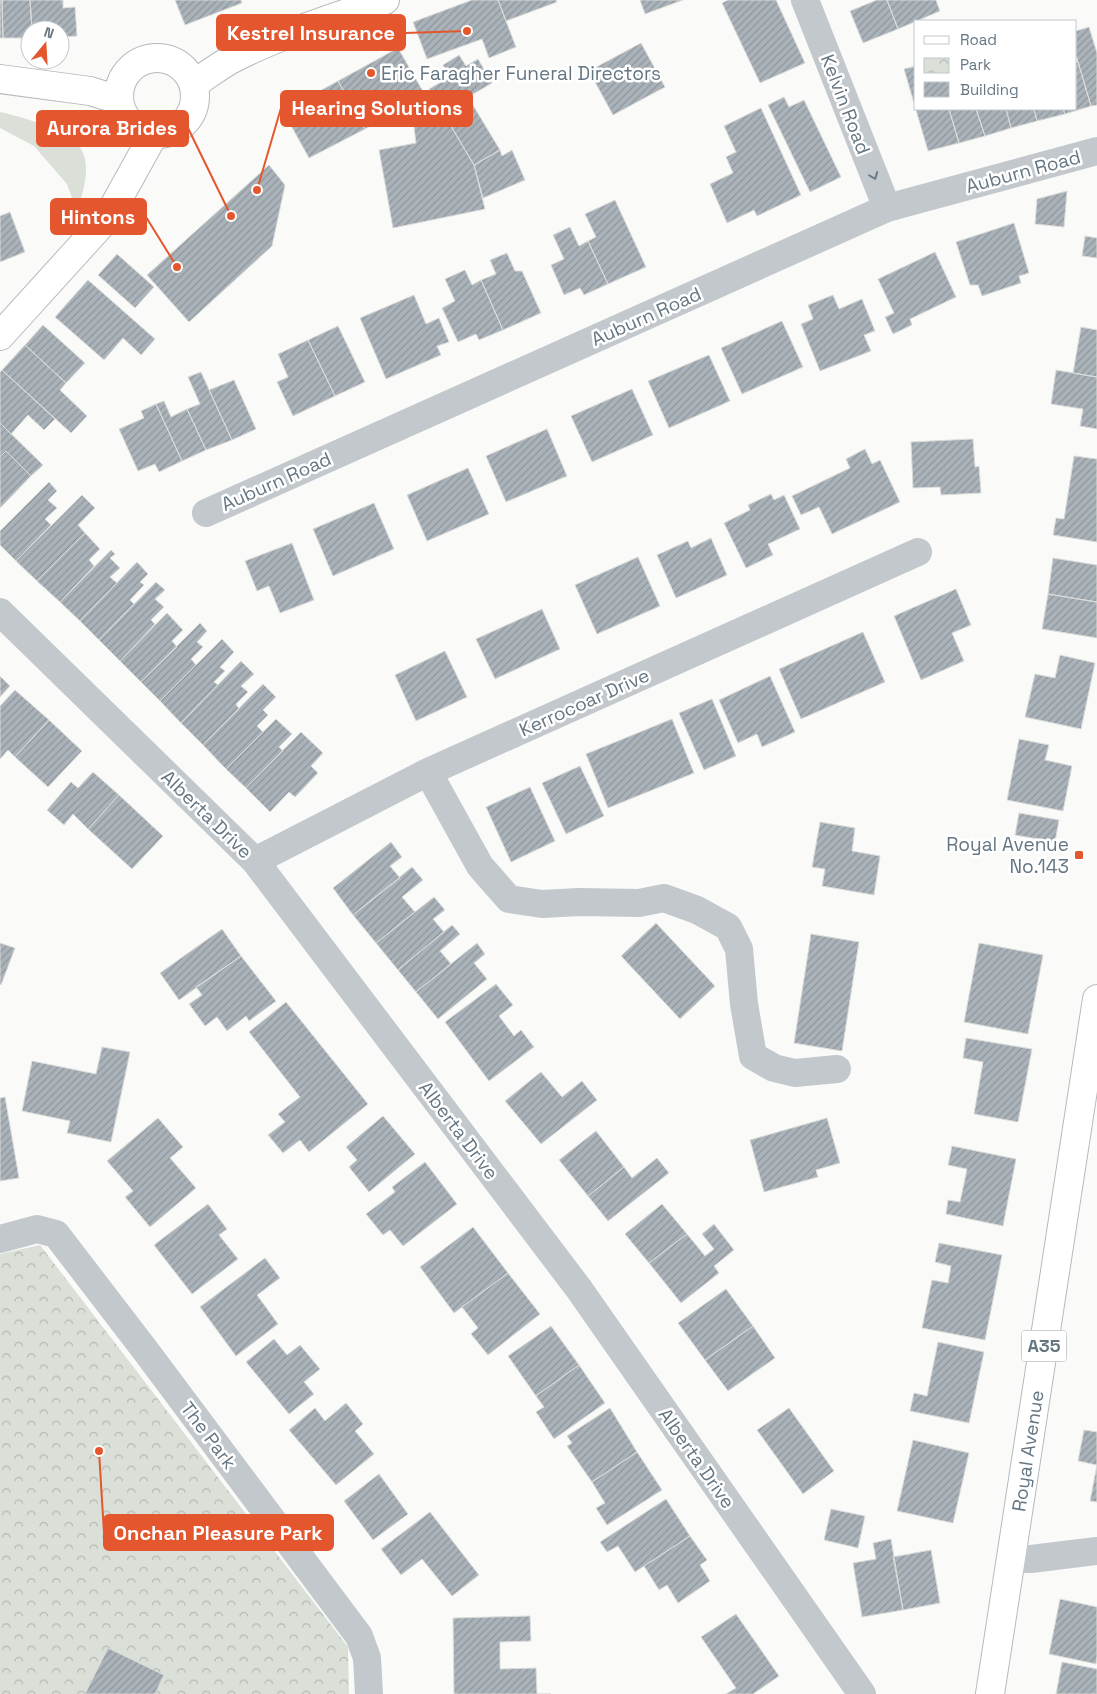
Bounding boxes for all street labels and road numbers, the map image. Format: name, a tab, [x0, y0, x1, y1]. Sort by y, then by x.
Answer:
street label: Kelvin Road	[815, 51, 876, 158]
street label: Auburn Road	[963, 144, 1083, 199]
street label: Auburn Road	[587, 281, 705, 352]
street label: Auburn Road	[217, 446, 335, 517]
street label: Kerrocoar Drive	[515, 663, 653, 742]
street label: Alberta Drive	[156, 765, 258, 864]
street label: Alberta Drive	[413, 1076, 504, 1185]
road number: A35	[1022, 1330, 1066, 1362]
street label: Royal Avenue	[1006, 1388, 1050, 1514]
street label: The Park	[175, 1396, 242, 1474]
street label: Alberta Drive	[653, 1403, 740, 1513]

